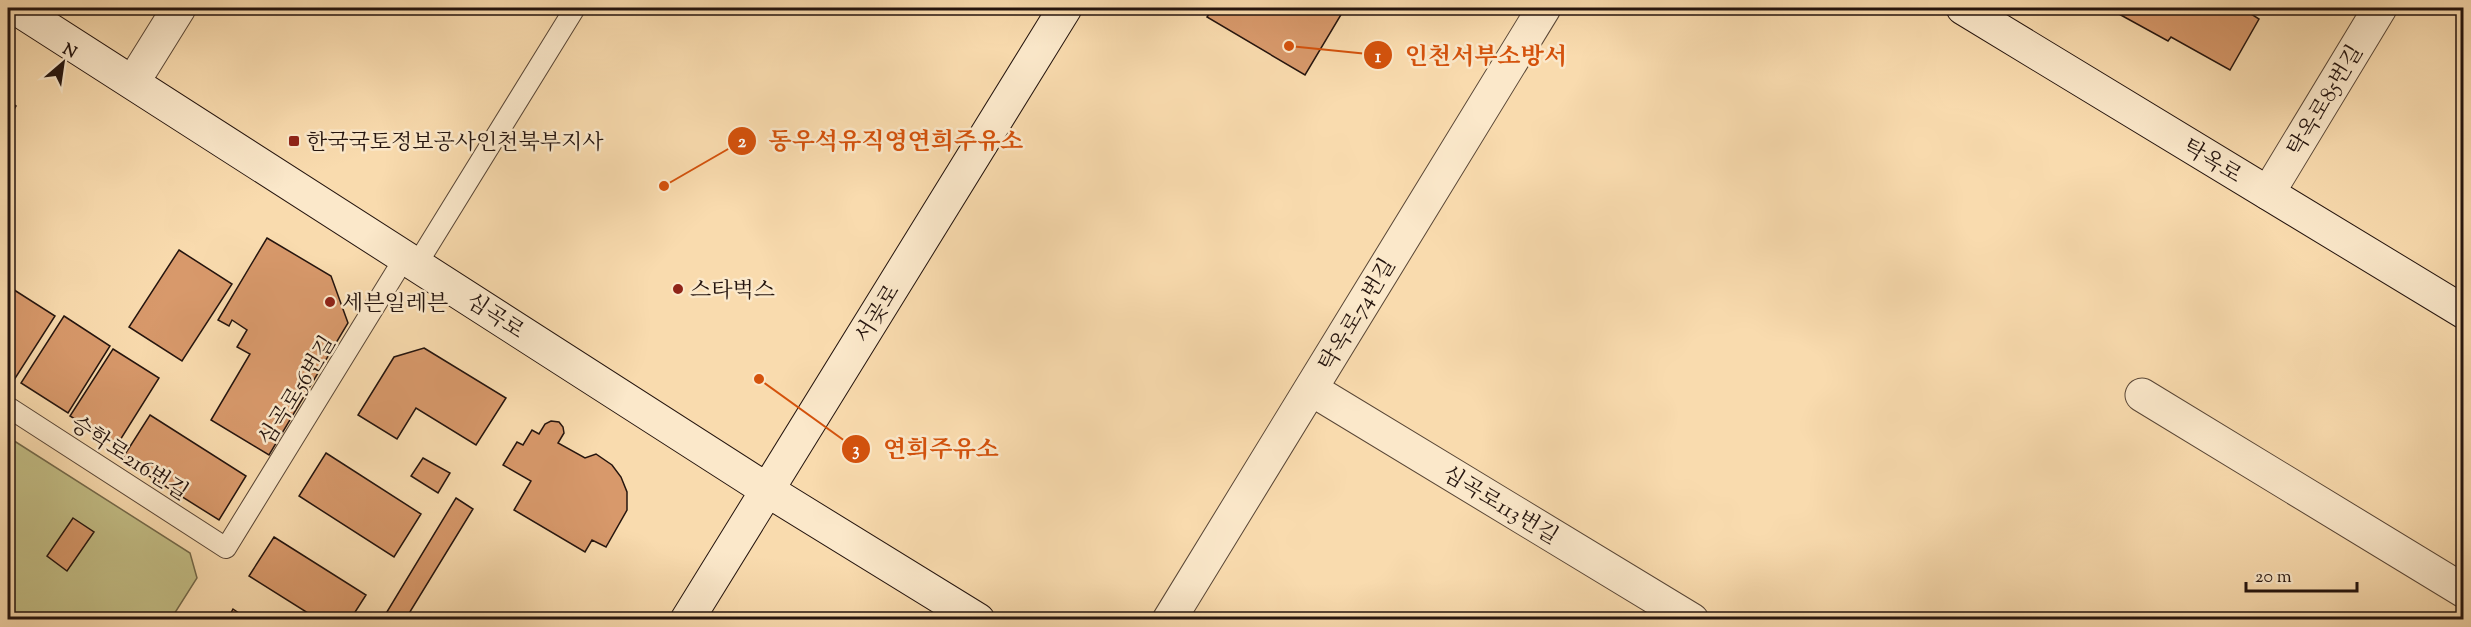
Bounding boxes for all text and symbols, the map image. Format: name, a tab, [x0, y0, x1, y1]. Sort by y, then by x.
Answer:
north arrow	[33, 33, 93, 93]
callout: 인천서부소방서	[1363, 34, 1579, 76]
text: N	[58, 39, 80, 65]
street label: 탁옥로85번길	[2281, 40, 2372, 163]
text: 인천서부소방서	[1405, 41, 1567, 75]
text: 1	[1375, 45, 1382, 71]
callout: 동우석유직영연희주유소	[727, 120, 1036, 162]
text: 동우석유직영연희주유소	[768, 126, 1024, 160]
place label: 한국국토정보공사인천북부지사	[306, 128, 604, 160]
text: 2	[738, 130, 747, 156]
street label: 탁옥로	[2176, 132, 2247, 193]
marker: 한국국토정보공사인천북부지사	[287, 134, 301, 148]
street label: 탁옥로74번길	[1312, 253, 1405, 378]
place label: 스타벅스	[690, 276, 775, 308]
street label: 서곶로	[848, 279, 909, 350]
marker: 스타벅스	[671, 282, 685, 296]
street label: 심곡로	[459, 287, 530, 348]
place label: 세븐일레븐	[342, 289, 448, 321]
marker: 세븐일레븐	[323, 295, 337, 309]
street label: 심곡로56번길	[252, 330, 345, 453]
street label: 승학로216번길	[63, 409, 194, 510]
callout: 연희주유소	[841, 428, 1011, 470]
text: 연희주유소	[883, 434, 999, 468]
text: 3	[852, 438, 860, 464]
street label: 심곡로113번길	[1435, 459, 1563, 554]
scale bar	[2246, 555, 2357, 593]
text: 20 m	[2255, 565, 2292, 591]

